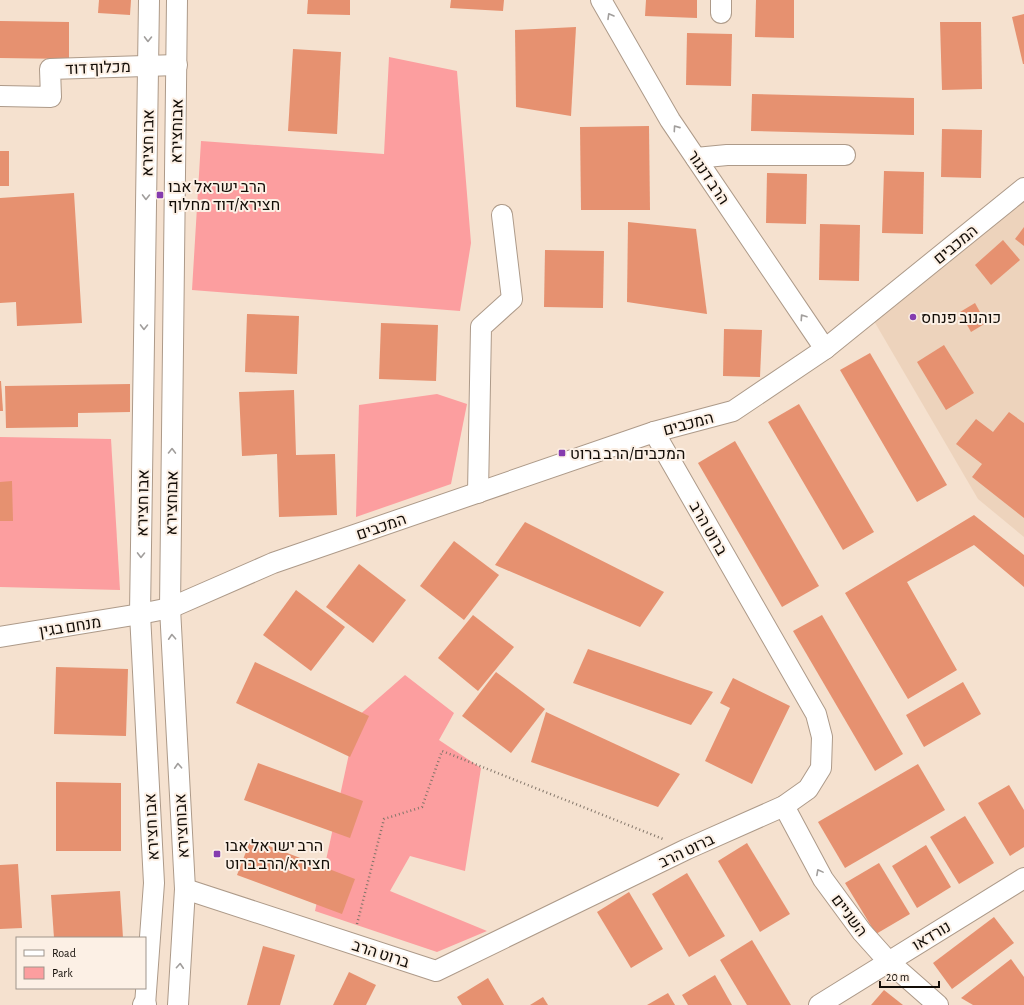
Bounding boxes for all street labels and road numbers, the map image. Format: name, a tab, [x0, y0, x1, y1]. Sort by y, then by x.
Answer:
street label: מכלוף דוד	[65, 59, 131, 77]
street label: אבוחצירא	[168, 98, 186, 164]
street label: אבו חצירא	[139, 109, 157, 177]
street label: הרב דנגור	[684, 148, 732, 207]
street label: המכבים	[931, 222, 981, 267]
street label: המכבים	[661, 410, 715, 438]
street label: אבו חצירא	[134, 469, 152, 537]
street label: אבוחצירא	[163, 470, 181, 536]
street label: ברוט הרב	[686, 499, 730, 559]
street label: המכבים	[354, 511, 408, 543]
street label: מנחם בגין	[38, 614, 102, 640]
street label: אבו חצירא	[142, 793, 162, 861]
street label: אבוחצירא	[172, 793, 192, 859]
street label: ברוט הרב	[656, 831, 717, 871]
street label: השניים	[828, 892, 870, 939]
street label: נורדאו	[910, 918, 954, 953]
street label: ברוט הרב	[350, 937, 412, 971]

